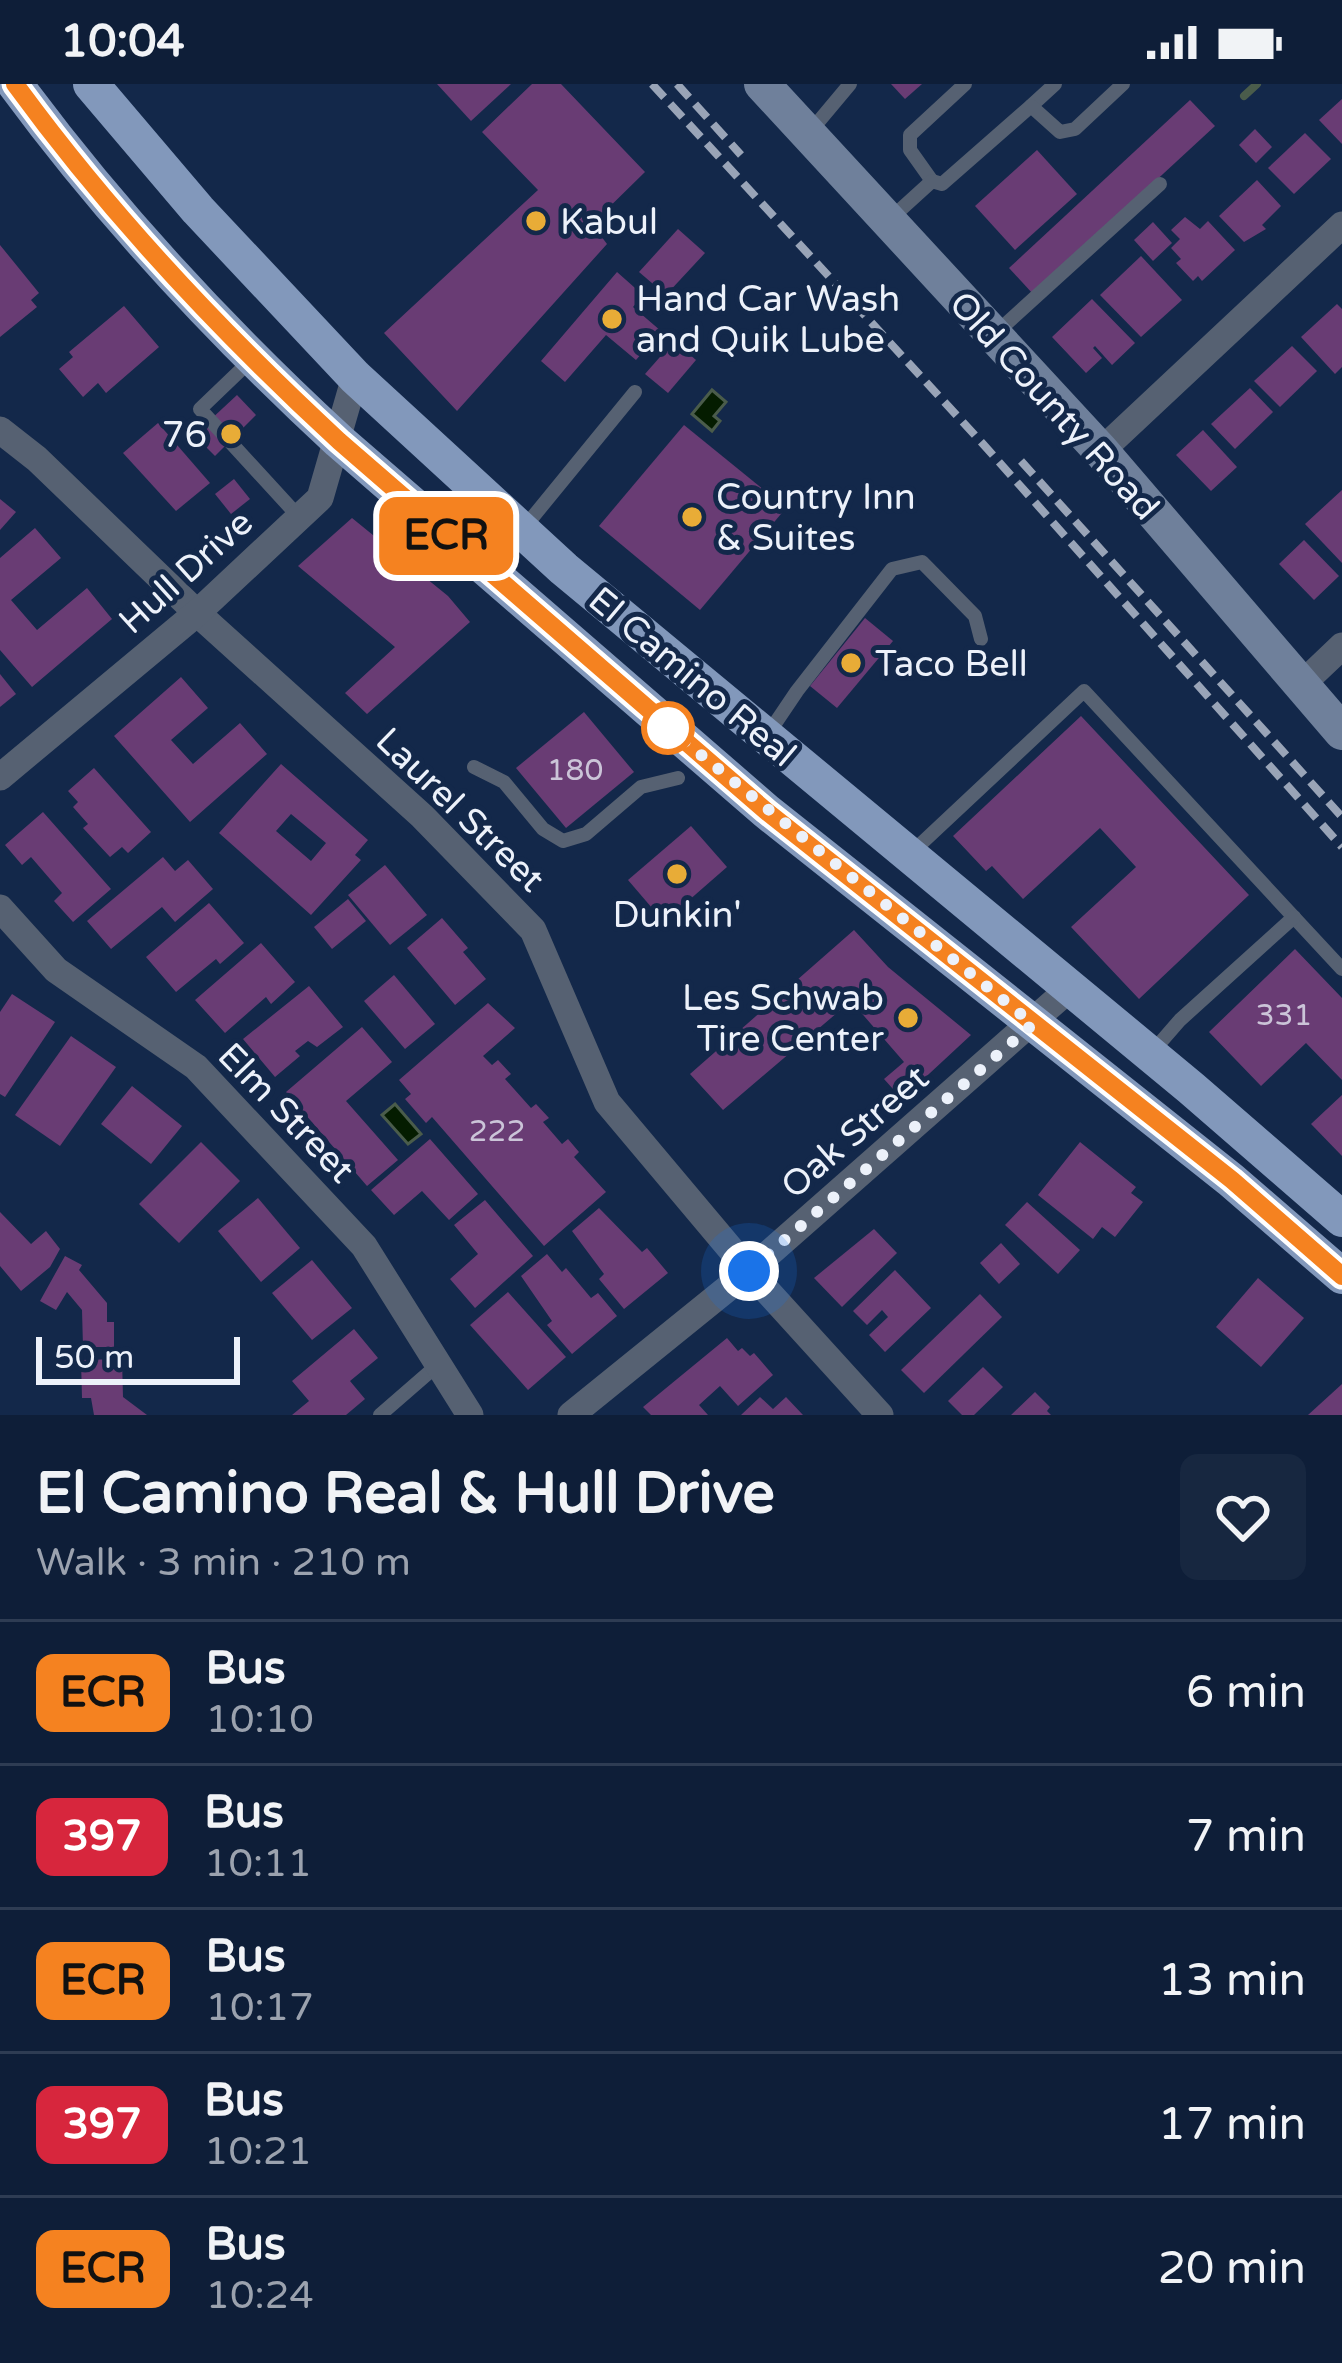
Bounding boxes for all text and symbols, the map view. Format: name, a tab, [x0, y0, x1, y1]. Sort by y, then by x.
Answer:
text: 10:04	[60, 15, 185, 69]
place label: Kabul	[560, 201, 658, 244]
marker: Kabul	[523, 208, 549, 234]
place label: Hand Car Wash and Quik Lube	[636, 278, 900, 362]
street label: Old County Road	[940, 283, 1168, 529]
marker: Hand Car Wash and Quik Lube	[599, 306, 625, 332]
place label: 76	[162, 414, 207, 457]
marker: 76	[218, 421, 244, 447]
place label: Country Inn & Suites	[716, 476, 916, 560]
line badge: ECR	[377, 497, 515, 575]
street label: Hull Drive	[110, 501, 262, 643]
marker: Country Inn & Suites	[679, 504, 705, 530]
text: ECR	[403, 510, 489, 561]
street label: El Camino Real	[580, 578, 804, 776]
place label: Taco Bell	[875, 643, 1028, 686]
marker: Taco Bell	[838, 650, 864, 676]
unlabelled marker	[643, 703, 693, 753]
street label: Laurel Street	[367, 719, 553, 901]
house number: 180	[547, 752, 603, 789]
marker: Dunkin'	[664, 861, 690, 887]
place label: Dunkin'	[612, 894, 742, 937]
place label: Les Schwab Tire Center	[682, 977, 884, 1061]
house number: 331	[1256, 997, 1312, 1034]
marker: Les Schwab Tire Center	[895, 1005, 921, 1031]
street label: Elm Street	[209, 1034, 363, 1192]
street label: Oak Street	[773, 1057, 937, 1208]
house number: 222	[469, 1113, 525, 1150]
your location	[719, 1241, 779, 1301]
scale bar	[36, 1331, 240, 1384]
text: 50 m	[54, 1338, 134, 1377]
button: heart	[1180, 1454, 1306, 1580]
text: El Camino Real & Hull Drive	[36, 1460, 775, 1528]
text: Walk · 3 min · 210 m	[36, 1539, 411, 1586]
text: Bus	[206, 1642, 286, 1696]
text: 6 min	[1186, 1666, 1306, 1720]
text: ECR	[60, 1667, 146, 1718]
text: 10:10	[206, 1696, 314, 1743]
text: Bus	[204, 1786, 284, 1840]
text: 7 min	[1186, 1810, 1306, 1864]
text: 397	[62, 1811, 142, 1862]
text: 10:11	[204, 1840, 312, 1887]
text: Bus	[206, 1930, 286, 1984]
text: 13 min	[1158, 1954, 1306, 2008]
text: ECR	[60, 1955, 146, 2006]
text: 10:17	[206, 1984, 314, 2031]
text: Bus	[204, 2074, 284, 2128]
text: 17 min	[1158, 2098, 1306, 2152]
text: 397	[62, 2099, 142, 2150]
text: 10:21	[204, 2128, 312, 2175]
text: Bus	[206, 2218, 286, 2272]
text: 20 min	[1158, 2242, 1306, 2296]
text: ECR	[60, 2243, 146, 2294]
text: 10:24	[206, 2272, 314, 2319]

